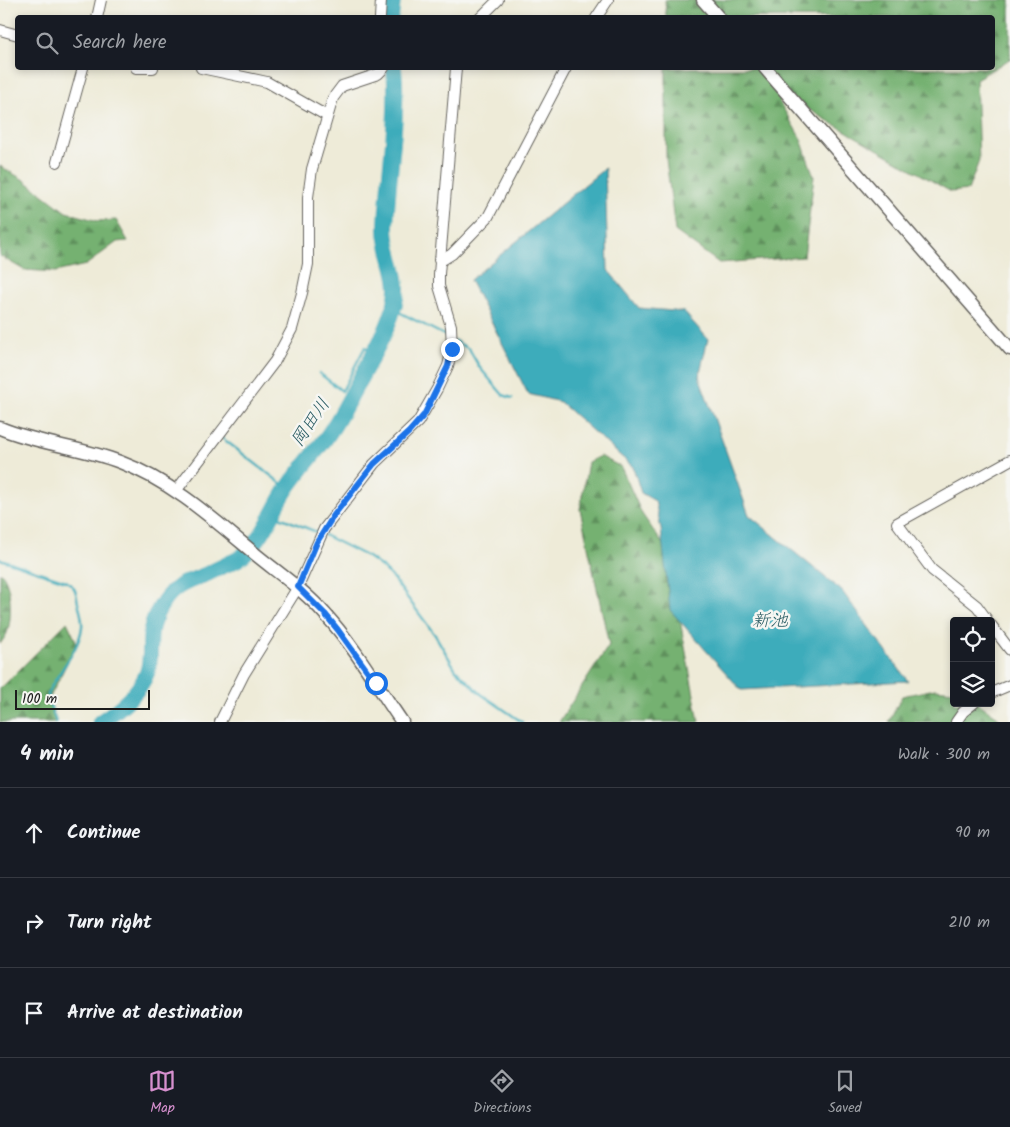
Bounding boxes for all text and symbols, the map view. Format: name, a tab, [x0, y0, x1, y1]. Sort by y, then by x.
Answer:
search box	[15, 15, 995, 70]
text: Search here	[73, 28, 167, 58]
icon: search	[33, 29, 61, 57]
route end	[441, 338, 464, 361]
water label: 岡田川	[284, 392, 338, 453]
water label: 新池	[752, 607, 789, 636]
map controls	[950, 617, 995, 707]
button: locate	[950, 617, 995, 662]
button: layers	[950, 662, 995, 707]
route start	[365, 672, 388, 695]
scale bar	[15, 687, 150, 710]
text: 100 m	[22, 688, 57, 710]
text: 4 min	[20, 738, 74, 771]
text: Walk · 300 m	[898, 742, 990, 767]
text: Continue	[67, 818, 140, 848]
icon: ahead	[20, 819, 48, 847]
text: 90 m	[955, 820, 990, 845]
text: Turn right	[67, 908, 152, 938]
icon: right	[20, 909, 48, 937]
text: 210 m	[949, 910, 990, 935]
text: Arrive at destination	[67, 998, 243, 1028]
icon: arrive	[20, 999, 48, 1027]
tab: Map	[148, 1067, 176, 1119]
tab: Directions	[473, 1067, 531, 1119]
tab: Saved	[828, 1067, 862, 1119]

